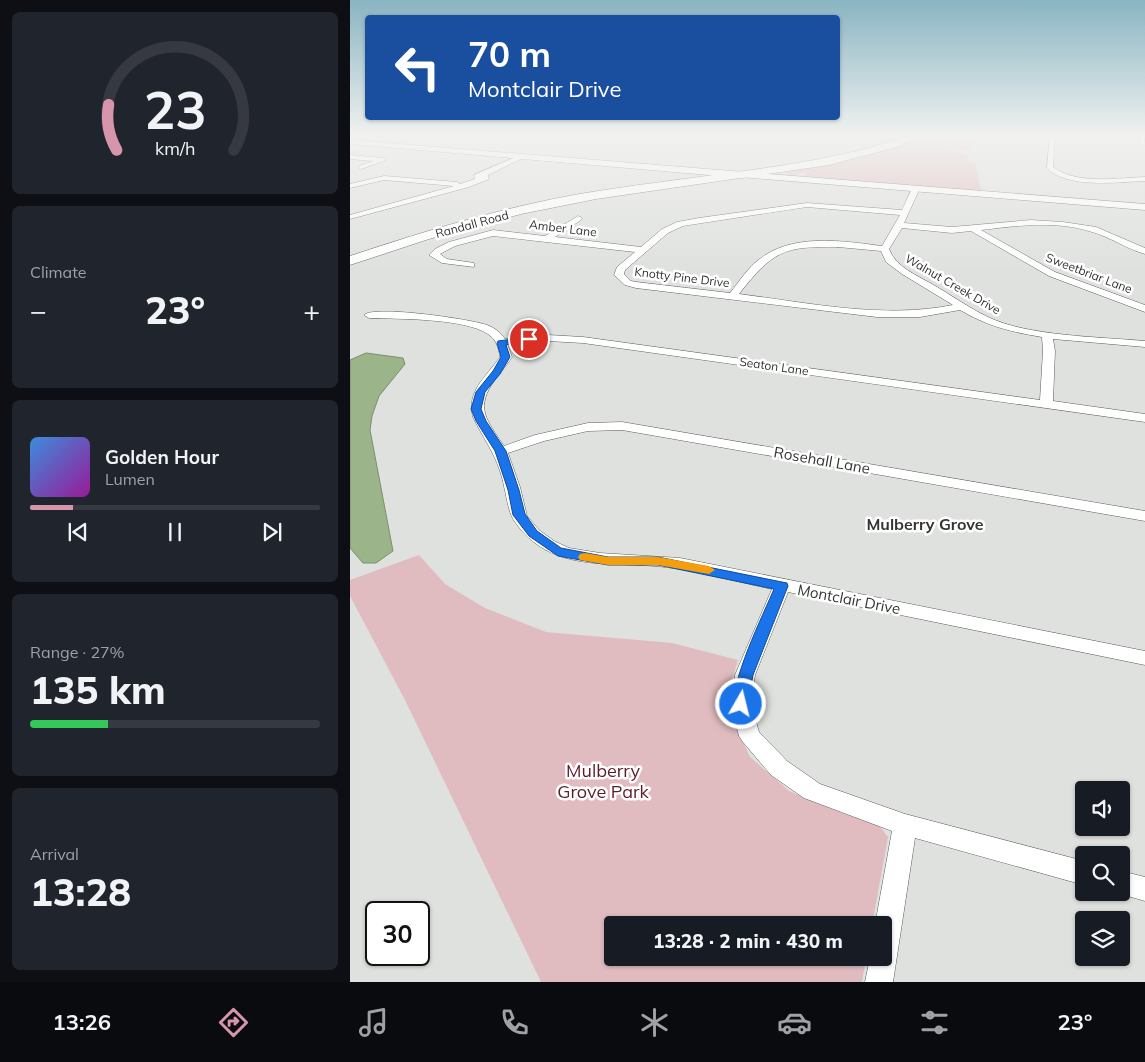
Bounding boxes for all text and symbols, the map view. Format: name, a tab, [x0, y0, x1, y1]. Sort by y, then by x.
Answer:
text: 70 m	[468, 32, 551, 76]
icon: left	[385, 35, 450, 100]
text: Montclair Drive	[468, 75, 621, 103]
text: 23	[144, 77, 206, 142]
text: km/h	[155, 137, 195, 159]
street label: Randall Road	[434, 207, 510, 241]
street label: Amber Lane	[528, 216, 598, 240]
street label: Sweetbriar Lane	[1044, 250, 1134, 296]
street label: Walnut Creek Drive	[903, 251, 1003, 317]
text: Climate	[30, 262, 86, 282]
street label: Knotty Pine Drive	[634, 264, 730, 290]
text: 23°	[145, 286, 205, 334]
text: −	[30, 293, 47, 328]
text: +	[303, 293, 320, 328]
pin	[508, 318, 550, 360]
icon: arrive	[515, 325, 543, 353]
street label: Seaton Lane	[738, 354, 810, 378]
street label: Rosehall Lane	[772, 442, 872, 478]
text: Golden Hour	[105, 445, 219, 469]
text: Lumen	[105, 469, 155, 489]
district label: Mulberry Grove	[866, 514, 984, 534]
icon: previous	[64, 518, 92, 546]
icon: pause	[161, 518, 189, 546]
icon: next	[258, 518, 286, 546]
street label: Montclair Drive	[796, 580, 902, 618]
text: Range · 27%	[30, 642, 125, 662]
text: 135 km	[30, 666, 166, 714]
position arrow	[714, 677, 766, 729]
park label: Mulberry Grove Park	[557, 759, 649, 803]
map controls	[1075, 781, 1130, 966]
button: sound	[1075, 781, 1130, 836]
text: Arrival	[30, 844, 79, 864]
button: search	[1075, 846, 1130, 901]
text: 13:28	[30, 868, 131, 916]
speed limit sign: 30	[365, 901, 430, 966]
button: layers	[1075, 911, 1130, 966]
text: 13:28 · 2 min · 430 m	[653, 929, 843, 953]
icon: directions	[216, 1005, 251, 1040]
icon: music	[356, 1005, 391, 1040]
icon: phone	[497, 1005, 532, 1040]
icon: climate	[637, 1005, 672, 1040]
icon: car	[777, 1005, 812, 1040]
icon: filters	[917, 1005, 952, 1040]
text: 13:26	[53, 1008, 111, 1036]
text: 23°	[1058, 1008, 1092, 1036]

